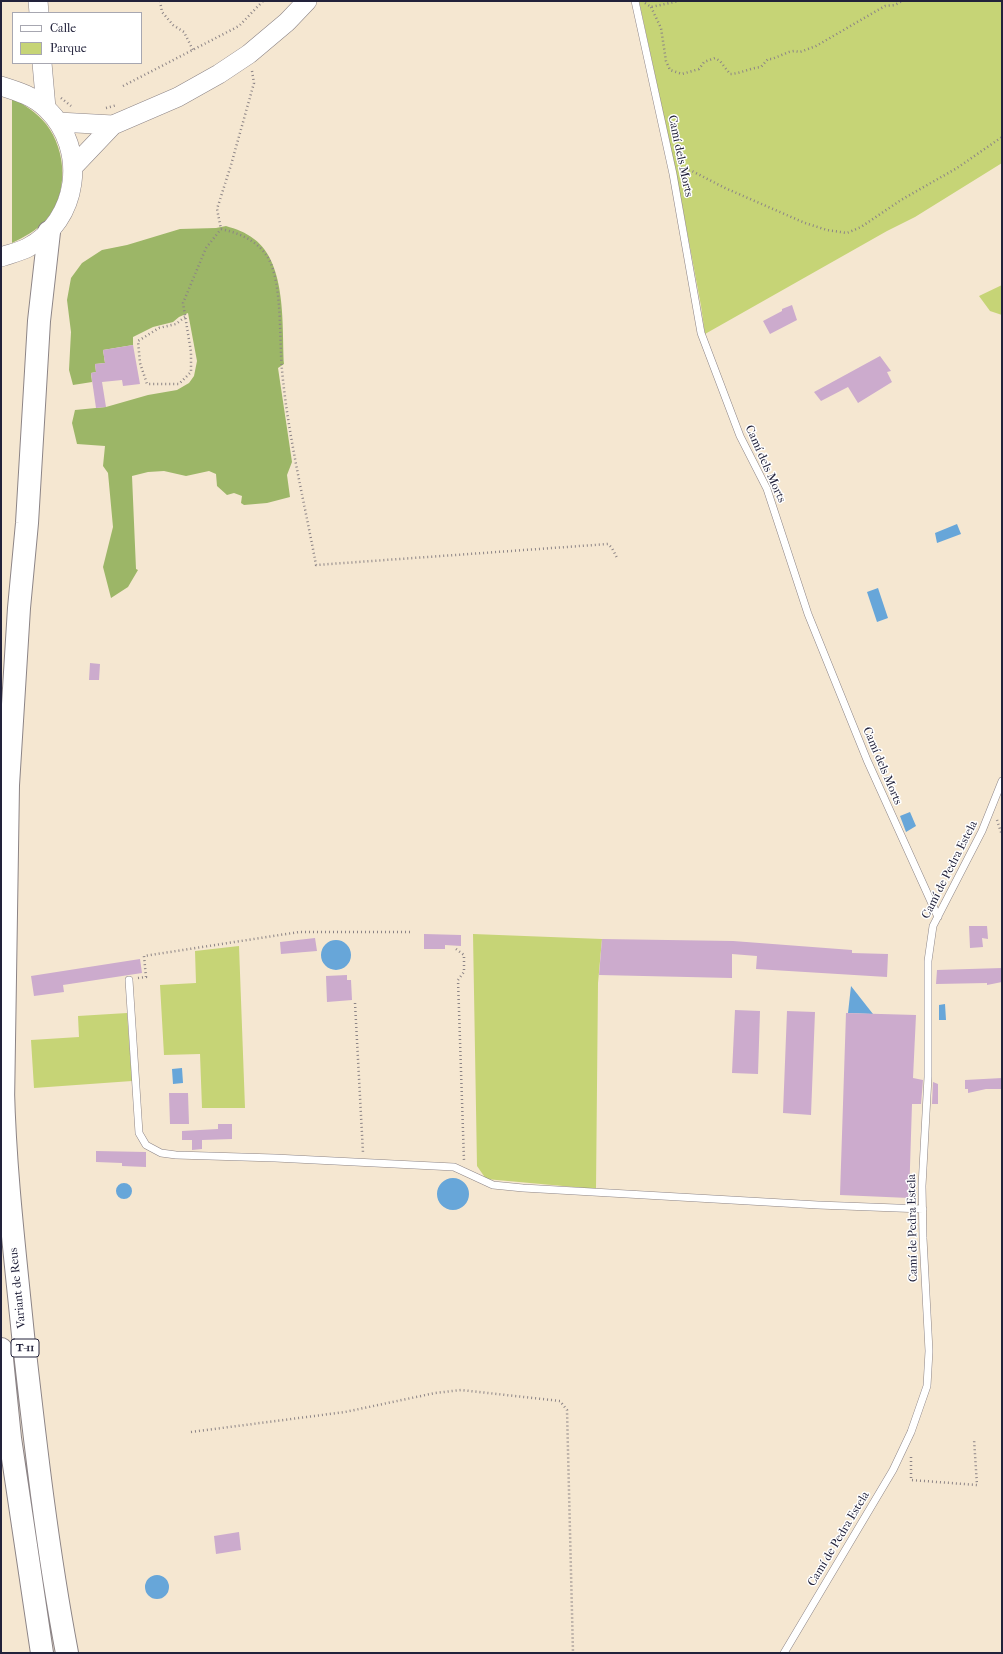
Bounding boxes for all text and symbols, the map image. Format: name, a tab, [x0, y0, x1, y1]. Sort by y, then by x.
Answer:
legend	[12, 12, 142, 64]
text: Calle	[50, 21, 76, 35]
text: Parque	[50, 41, 87, 55]
street label: Camí dels Morts	[664, 114, 696, 198]
street label: Camí dels Morts	[742, 423, 788, 505]
street label: Camí dels Morts	[859, 725, 905, 807]
street label: Camí de Pedra Estela	[919, 819, 981, 921]
street label: Camí de Pedra Estela	[905, 1174, 921, 1282]
street label: Variant de Reus	[7, 1247, 29, 1329]
road number: T-11	[11, 1339, 39, 1357]
street label: Camí de Pedra Estela	[805, 1489, 873, 1589]

